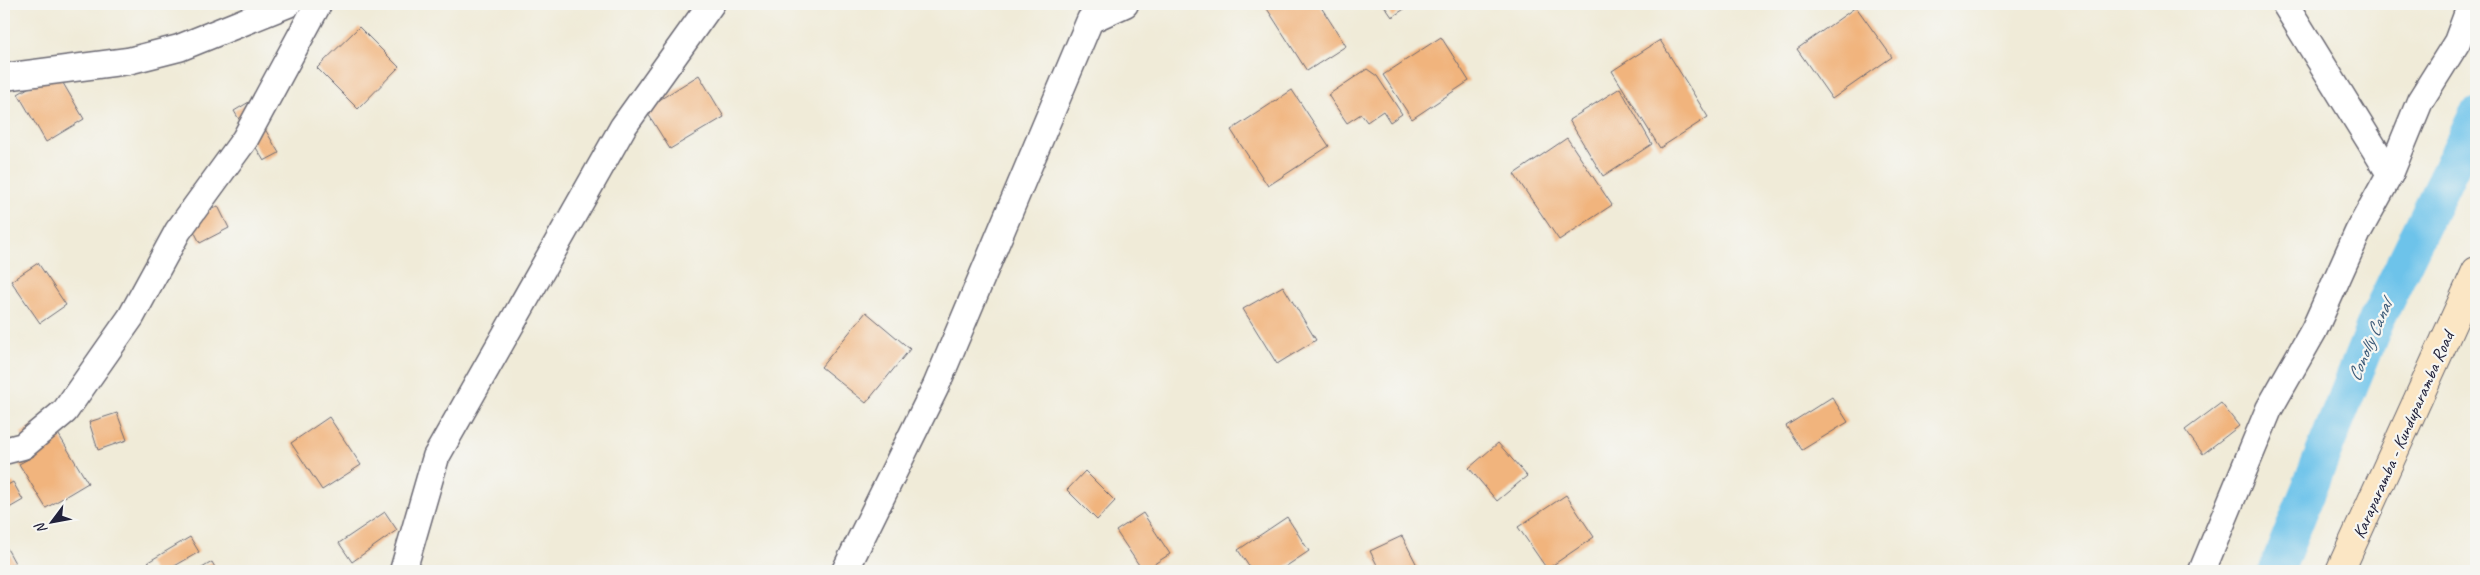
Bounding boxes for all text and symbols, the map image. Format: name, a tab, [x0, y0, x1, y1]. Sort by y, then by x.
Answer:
water label: Conolly Canal	[2342, 292, 2400, 385]
street label: Karaparamba - Kunduparamba Road	[2347, 326, 2460, 542]
north arrow	[28, 498, 78, 548]
text: N	[31, 518, 51, 537]

